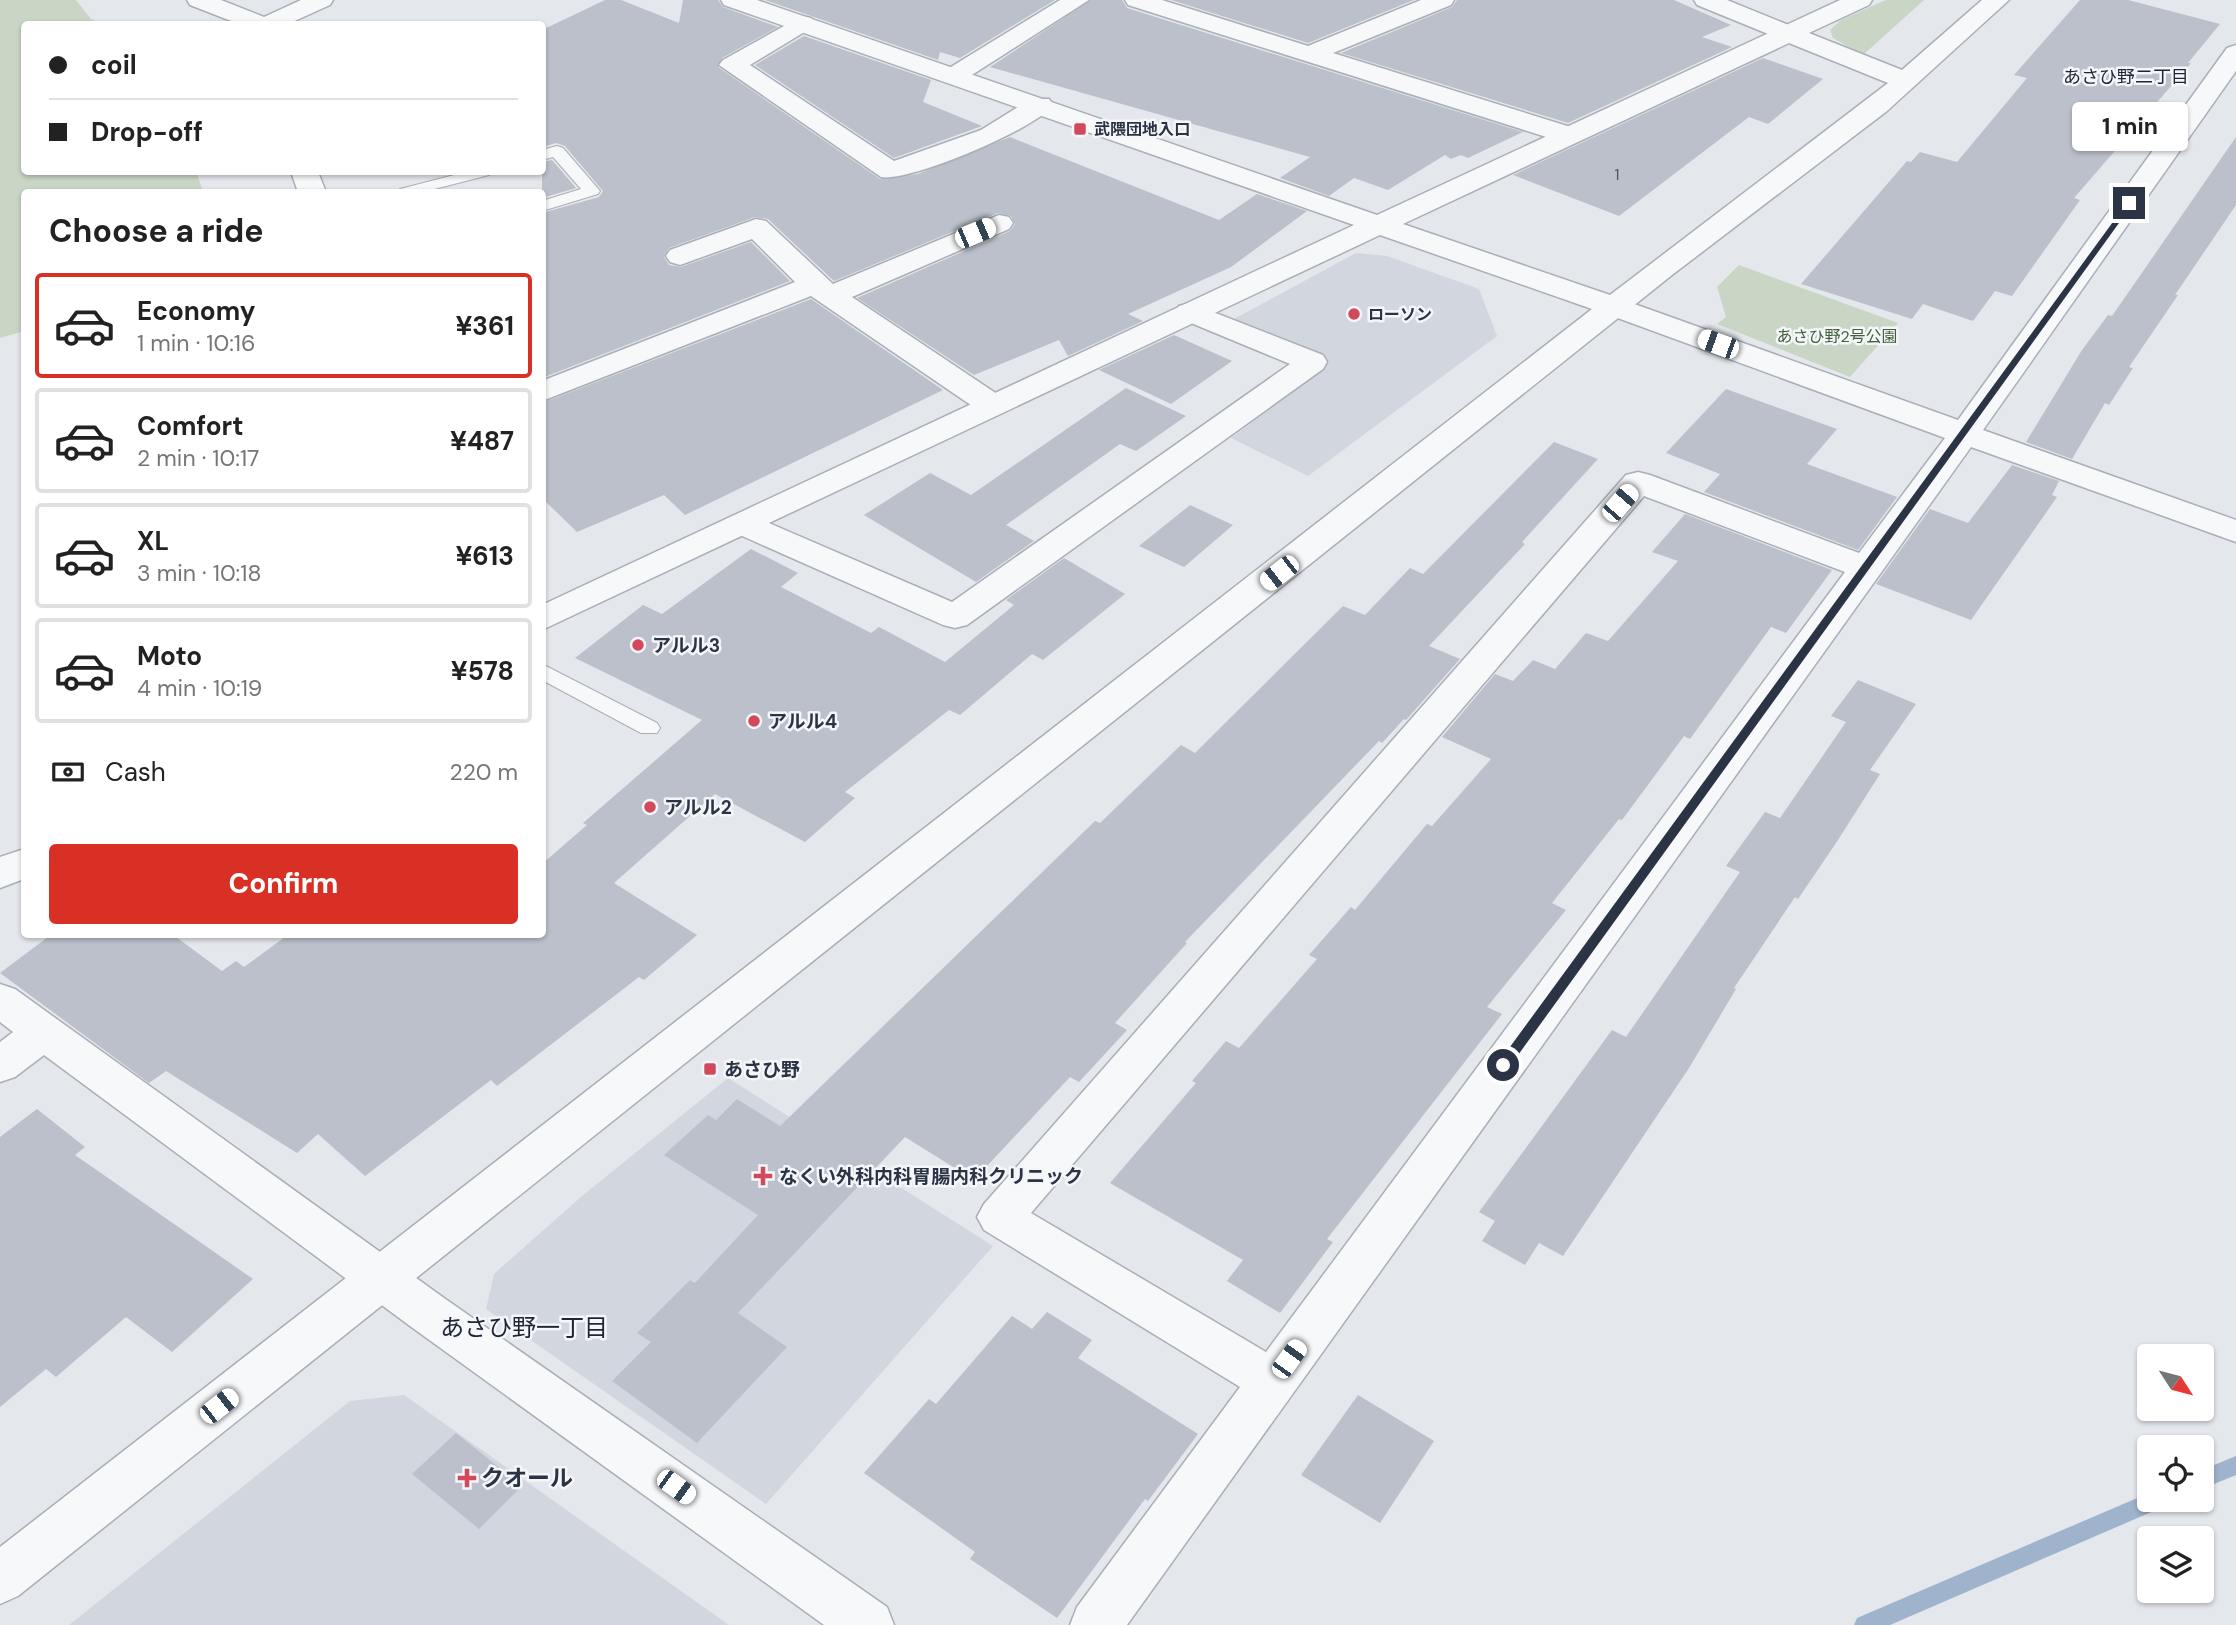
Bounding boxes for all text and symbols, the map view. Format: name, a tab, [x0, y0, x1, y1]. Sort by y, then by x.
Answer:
text: coil	[91, 48, 137, 82]
district label: あさひ野二丁目	[2063, 65, 2189, 89]
callout: 1 min	[2071, 102, 2187, 150]
text: 1 min	[2102, 111, 2158, 141]
text: Drop-off	[91, 115, 203, 149]
place label: 武隈団地入口	[1094, 119, 1190, 140]
marker: 武隈団地入口	[1072, 121, 1088, 137]
house number: 1	[1615, 164, 1620, 185]
route end	[2113, 187, 2145, 219]
text: Choose a ride	[49, 210, 264, 252]
car	[952, 215, 999, 251]
icon: car	[53, 294, 116, 357]
text: Economy	[137, 294, 255, 328]
place label: ローソン	[1368, 304, 1432, 325]
marker: ローソン	[1346, 306, 1362, 322]
text: ¥361	[455, 309, 514, 343]
park label: あさひ野2号公園	[1776, 326, 1898, 347]
car	[1695, 327, 1742, 361]
text: 1 min · 10:16	[137, 328, 255, 358]
icon: car	[53, 409, 116, 472]
text: Comfort	[137, 409, 243, 443]
text: ¥487	[450, 424, 514, 458]
text: 2 min · 10:17	[137, 443, 259, 473]
car	[1599, 480, 1642, 526]
icon: car	[53, 524, 116, 587]
text: XL	[137, 524, 169, 558]
text: ¥613	[455, 539, 514, 573]
car	[1256, 552, 1303, 594]
text: 3 min · 10:18	[137, 558, 261, 588]
place label: アルル3	[652, 633, 720, 658]
marker: アルル3	[630, 637, 646, 653]
icon: car	[53, 639, 116, 702]
text: Moto	[137, 639, 202, 673]
text: ¥578	[451, 654, 514, 688]
text: 4 min · 10:19	[137, 673, 262, 703]
place label: アルル4	[768, 709, 837, 734]
marker: アルル4	[746, 713, 762, 729]
icon: cash	[49, 753, 87, 791]
text: Cash	[105, 755, 166, 789]
text: 220 m	[449, 757, 518, 787]
place label: アルル2	[664, 795, 732, 820]
marker: アルル2	[642, 799, 658, 815]
button: Confirm	[49, 844, 518, 924]
route start	[1487, 1049, 1519, 1081]
place label: あさひ野	[724, 1057, 800, 1082]
marker: あさひ野	[702, 1061, 718, 1077]
place label: なくい外科内科胃腸内科クリニック	[779, 1164, 1083, 1189]
marker: なくい外科内科胃腸内科クリニック	[753, 1166, 773, 1186]
district label: あさひ野一丁目	[440, 1312, 608, 1343]
car	[1269, 1336, 1310, 1382]
north arrow	[2137, 1344, 2214, 1421]
map controls	[2137, 1344, 2214, 1603]
car	[196, 1385, 243, 1427]
button: locate	[2137, 1435, 2214, 1512]
place label: クオール	[481, 1463, 573, 1493]
car	[653, 1466, 700, 1508]
marker: クオール	[459, 1470, 475, 1486]
button: layers	[2137, 1526, 2214, 1603]

